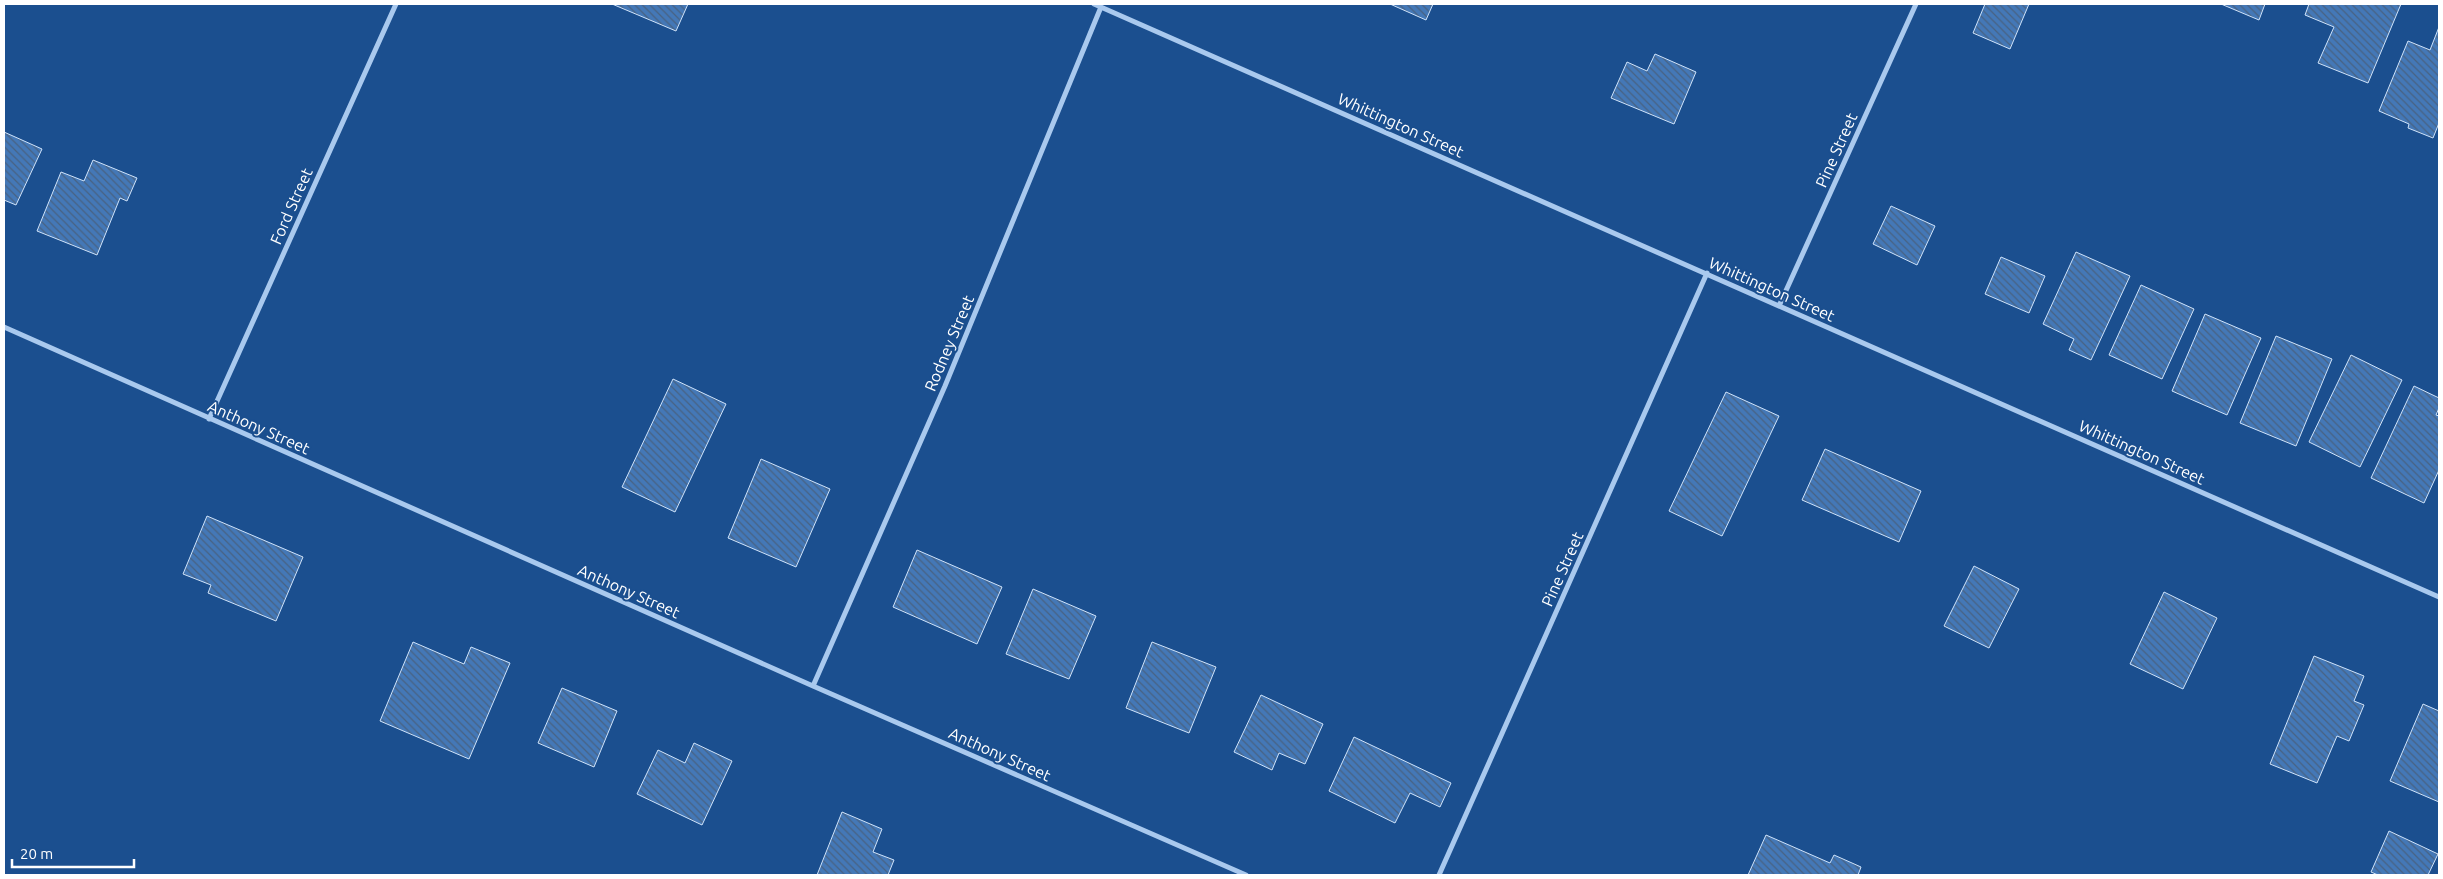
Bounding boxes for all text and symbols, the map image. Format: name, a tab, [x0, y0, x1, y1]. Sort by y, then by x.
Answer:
street label: Whittington Street	[1335, 89, 1467, 161]
street label: Pine Street	[1812, 109, 1861, 190]
street label: Ford Street	[266, 164, 316, 247]
street label: Whittington Street	[1706, 253, 1838, 325]
street label: Rodney Street	[921, 292, 978, 394]
street label: Anthony Street	[205, 397, 313, 458]
street label: Whittington Street	[2076, 416, 2208, 488]
street label: Pine Street	[1538, 528, 1587, 609]
street label: Anthony Street	[575, 561, 683, 622]
street label: Anthony Street	[946, 724, 1054, 785]
scale bar	[12, 836, 135, 868]
text: 20 m	[20, 845, 53, 862]

